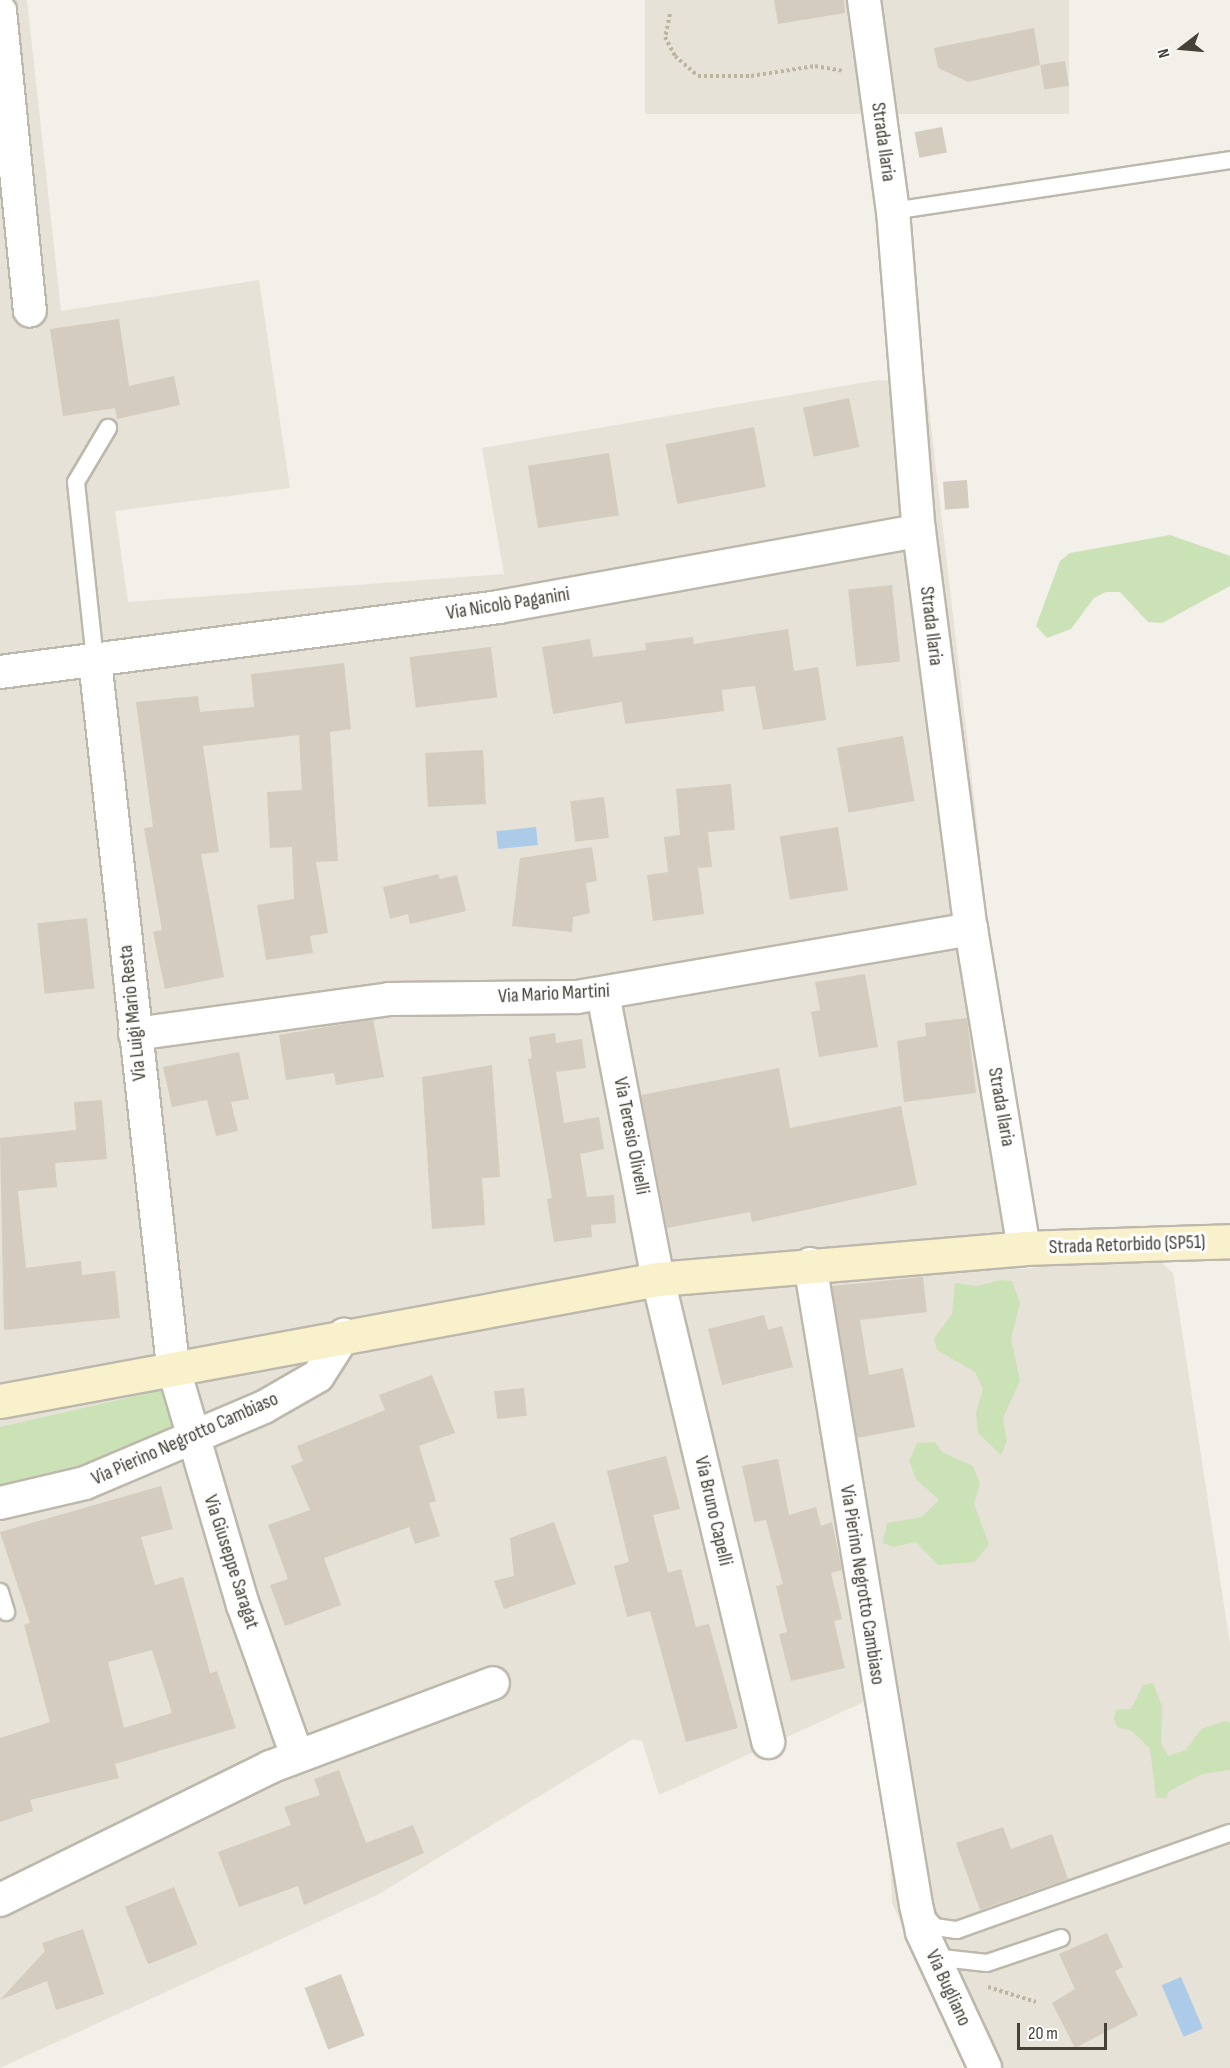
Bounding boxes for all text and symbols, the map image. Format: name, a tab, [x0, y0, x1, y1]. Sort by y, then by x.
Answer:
north arrow	[1152, 18, 1212, 78]
text: N	[1154, 46, 1175, 60]
street label: Strada Ilaria	[866, 101, 900, 183]
street label: Via Nicolò Paganini	[444, 582, 572, 626]
street label: Strada Ilaria	[914, 585, 948, 667]
street label: Via Luigi Mario Resta	[114, 944, 152, 1082]
street label: Via Mario Martini	[498, 979, 610, 1009]
street label: Strada Ilaria	[982, 1066, 1020, 1148]
street label: Via Teresio Olivelli	[608, 1075, 654, 1197]
street label: Strada Retorbido (SP51)	[1048, 1230, 1206, 1260]
street label: Via Pierino Negrotto Cambiaso	[88, 1387, 282, 1491]
street label: Via Bruno Capelli	[689, 1454, 737, 1568]
street label: Via Pierino Negrotto Cambiaso	[834, 1483, 890, 1687]
street label: Via Giuseppe Saragat	[198, 1492, 264, 1632]
street label: Via Bugliano	[920, 1946, 976, 2030]
scale bar	[1020, 2011, 1110, 2049]
text: 20 m	[1028, 2023, 1058, 2044]

